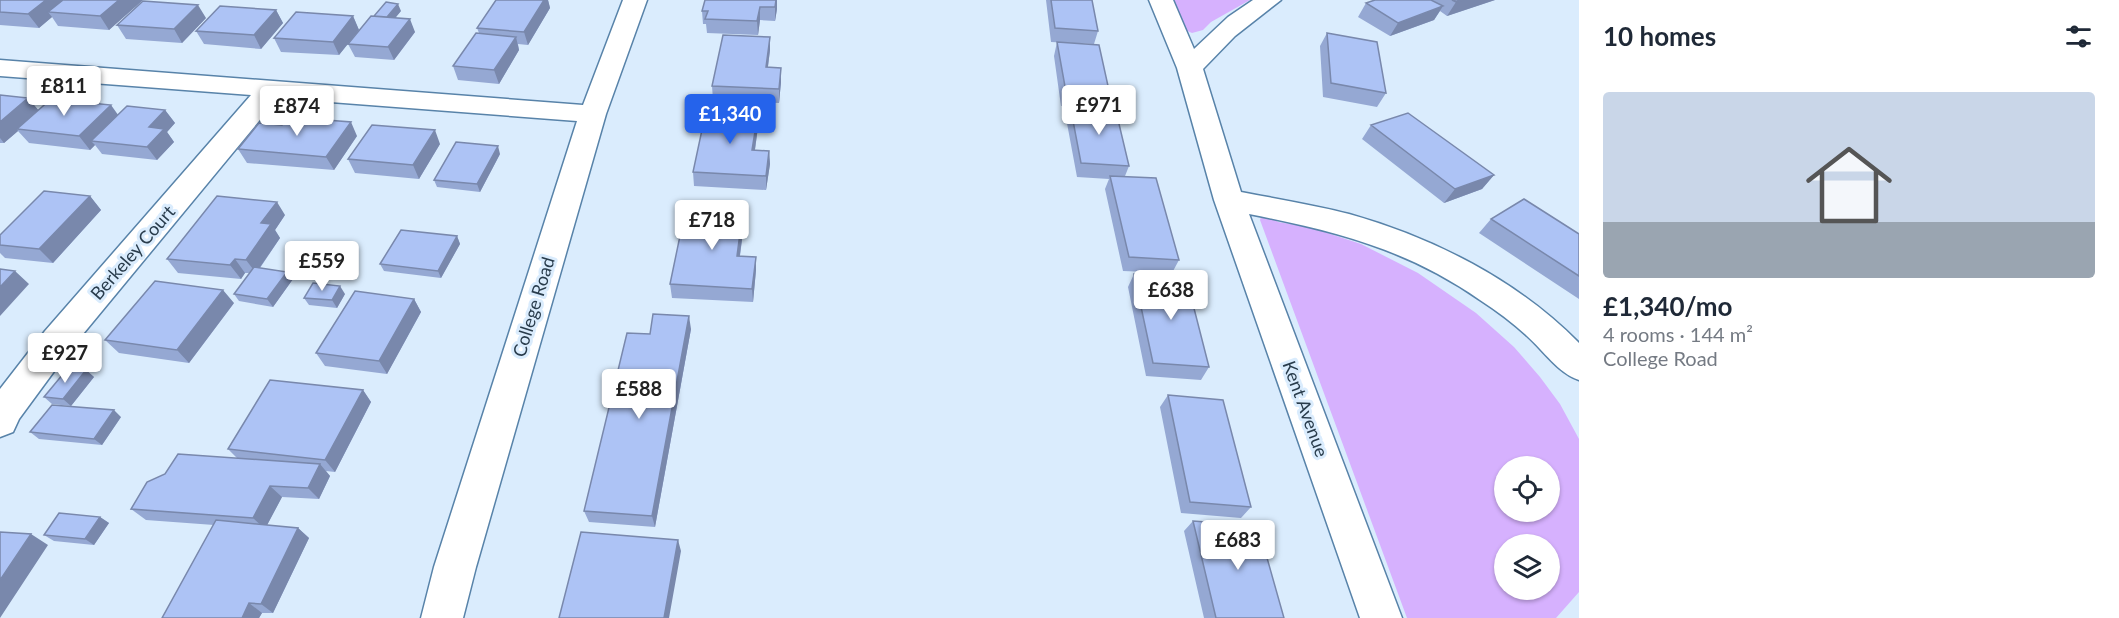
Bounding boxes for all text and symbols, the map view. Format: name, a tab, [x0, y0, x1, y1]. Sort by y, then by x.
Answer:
text: 10 homes	[1603, 20, 1716, 52]
icon: filters	[2062, 20, 2095, 53]
pin: £811	[28, 66, 100, 117]
text: £811	[41, 73, 87, 97]
pin: £971	[1063, 85, 1135, 136]
pin: £874	[261, 86, 333, 137]
text: £971	[1076, 92, 1122, 116]
text: £874	[274, 93, 320, 117]
pin: £1,340	[681, 94, 779, 145]
text: £1,340	[699, 101, 761, 125]
icon: home	[1795, 131, 1903, 239]
street label: Berkeley Court	[85, 200, 180, 304]
pin: £718	[676, 200, 748, 251]
text: £718	[689, 207, 735, 231]
pin: £559	[286, 241, 358, 292]
text: £559	[299, 248, 345, 272]
street label: College Road	[507, 254, 559, 359]
pin: £638	[1135, 270, 1207, 321]
text: £638	[1148, 277, 1194, 301]
text: £1,340/mo	[1603, 290, 1733, 322]
text: 4 rooms · 144 m²	[1603, 322, 1753, 346]
pin: £927	[29, 333, 101, 384]
text: £927	[42, 340, 88, 364]
text: College Road	[1603, 346, 1718, 370]
street label: Kent Avenue	[1278, 358, 1334, 460]
pin: £588	[603, 369, 675, 420]
text: £588	[616, 376, 662, 400]
map controls	[1494, 456, 1560, 600]
button: locate	[1494, 456, 1560, 522]
pin: £683	[1202, 520, 1274, 571]
text: £683	[1215, 527, 1261, 551]
button: layers	[1494, 534, 1560, 600]

